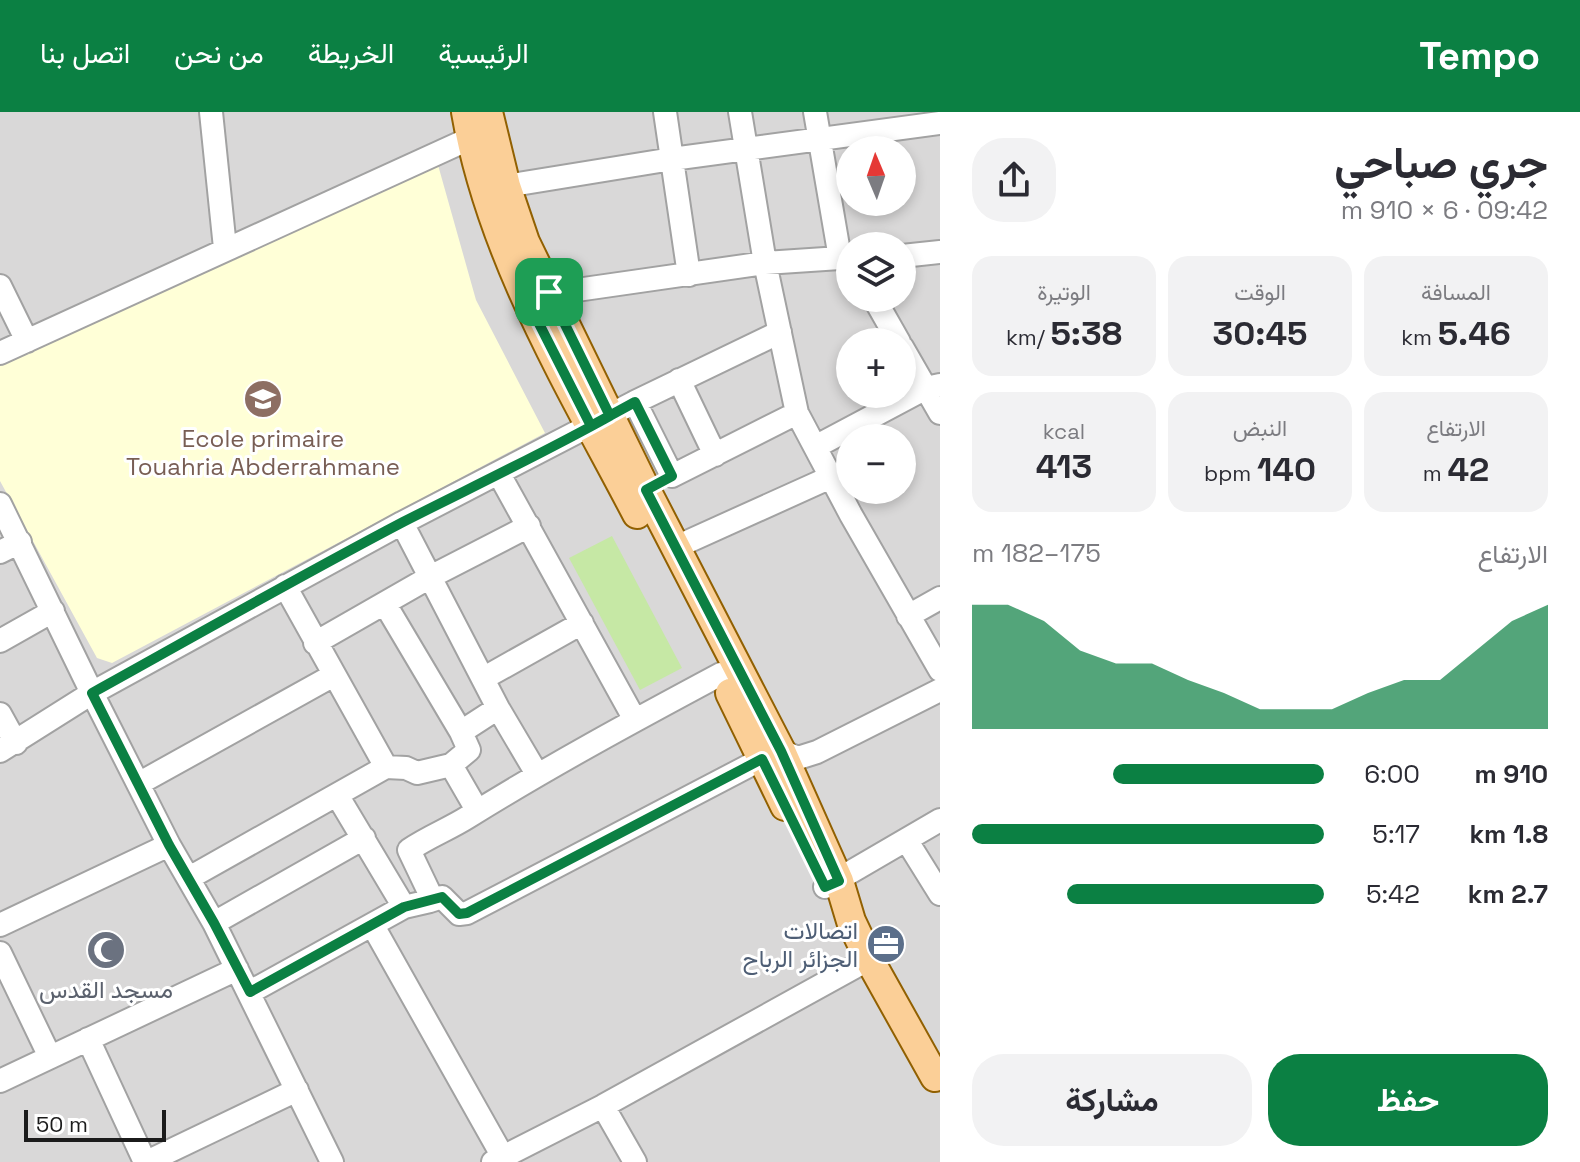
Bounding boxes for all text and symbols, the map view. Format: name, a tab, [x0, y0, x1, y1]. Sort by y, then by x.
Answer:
text: Tempo	[1419, 32, 1540, 80]
text: اتصل بنا	[40, 35, 130, 71]
text: من نحن	[174, 35, 264, 71]
text: الخريطة	[308, 35, 394, 71]
text: الرئيسية	[438, 35, 529, 71]
text: جري صباحي	[1334, 135, 1548, 191]
north arrow	[836, 136, 916, 216]
map controls	[836, 136, 916, 504]
button: share	[972, 138, 1056, 222]
text: 09:42 · 6 × 910 m	[1341, 193, 1548, 227]
button: layers	[836, 232, 916, 312]
pin	[515, 258, 583, 326]
icon: arrive	[527, 270, 571, 314]
text: الوتيرة	[1037, 278, 1091, 306]
text: الوقت	[1234, 278, 1286, 306]
text: المسافة	[1421, 278, 1491, 306]
text: 5:38	[1050, 312, 1122, 355]
text: 30:45	[1213, 312, 1307, 355]
text: 5.46	[1438, 312, 1511, 355]
text: /km	[1006, 323, 1050, 351]
text: km	[1401, 323, 1438, 351]
button: +	[836, 328, 916, 408]
school or university icon: Ecole primaire Touahria Abderrahmane	[242, 378, 284, 420]
text: النبض	[1233, 414, 1287, 442]
text: الارتفاع	[1426, 414, 1486, 442]
text: kcal	[1043, 417, 1085, 445]
place label: Ecole primaire Touahria Abderrahmane	[126, 423, 400, 482]
button: −	[836, 424, 916, 504]
text: 413	[1036, 445, 1092, 488]
text: 140	[1257, 448, 1316, 491]
text: 42	[1447, 448, 1489, 491]
text: bpm	[1204, 459, 1257, 487]
text: m	[1423, 459, 1447, 487]
text: 175–182 m	[972, 536, 1101, 570]
text: الارتفاع	[1477, 537, 1548, 571]
text: 6:00	[1364, 757, 1420, 791]
text: 910 m	[1475, 757, 1548, 791]
text: 5:17	[1372, 817, 1420, 851]
text: 1.8 km	[1469, 817, 1548, 851]
text: 5:42	[1366, 877, 1420, 911]
text: 2.7 km	[1468, 877, 1548, 911]
place label: اتصالات الجزائر الرباح	[743, 915, 858, 975]
office icon: اتصالات الجزائر الرباح	[865, 923, 907, 965]
mosque icon: مسجد القدس	[85, 929, 127, 971]
place label: مسجد القدس	[39, 974, 173, 1005]
button: مشاركة	[972, 1054, 1252, 1146]
button: حفظ	[1268, 1054, 1548, 1146]
scale bar	[24, 1106, 166, 1142]
text: 50 m	[36, 1110, 88, 1138]

